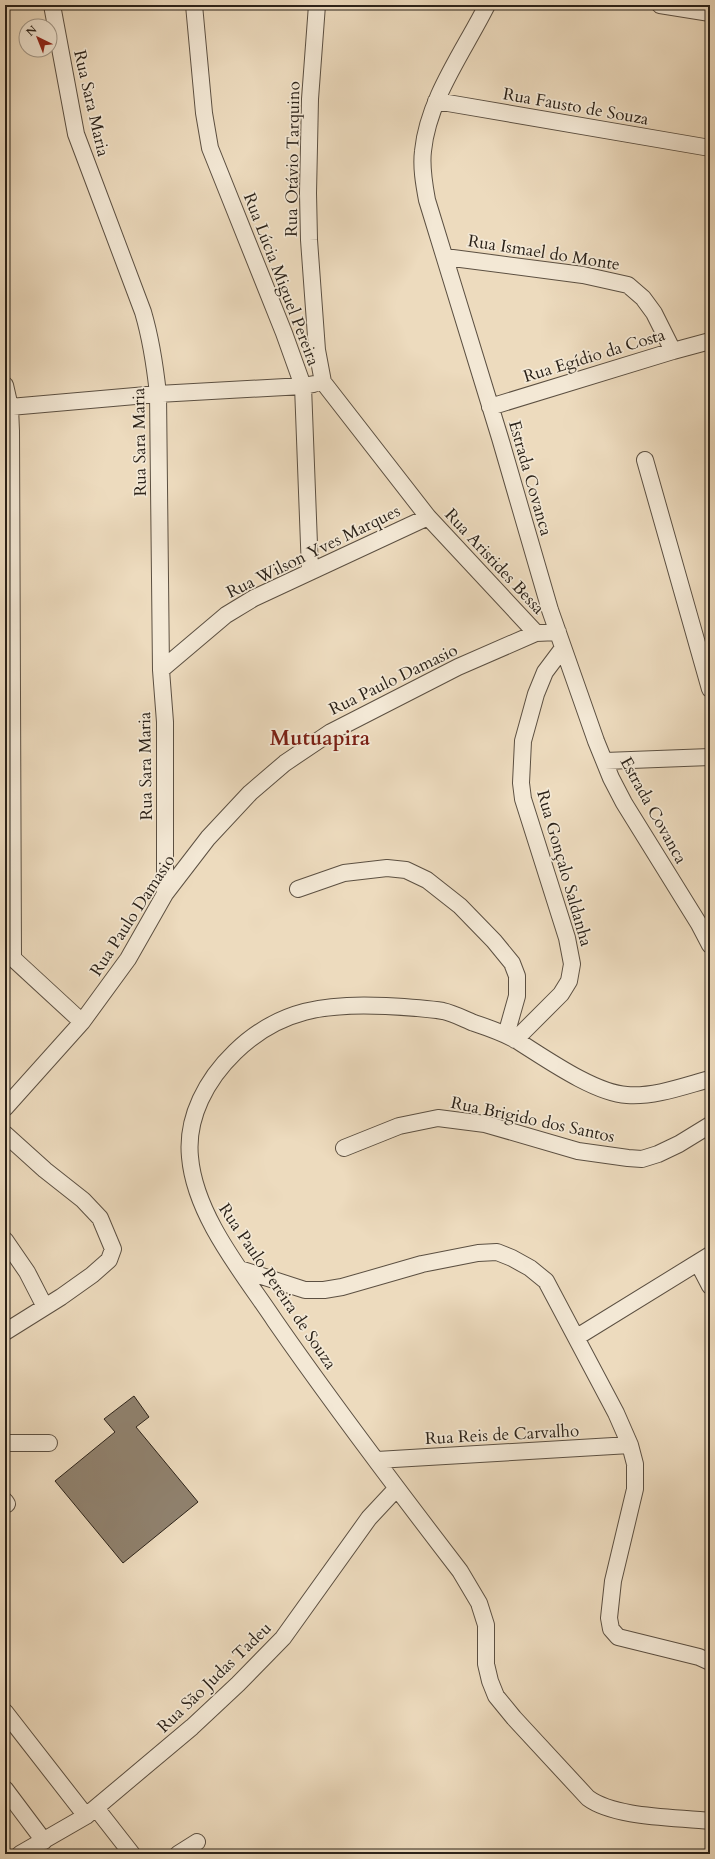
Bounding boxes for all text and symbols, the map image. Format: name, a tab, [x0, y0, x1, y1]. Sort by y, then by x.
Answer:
north arrow	[18, 18, 58, 58]
text: N	[23, 22, 40, 40]
street label: Rua Sara Maria	[68, 48, 115, 159]
street label: Rua Otávio Tarquino	[280, 81, 305, 237]
street label: Rua Fausto de Souza	[501, 82, 651, 131]
street label: Rua Lúcia Miguel Pereira	[238, 189, 325, 369]
street label: Rua Ismael do Monte	[466, 229, 622, 276]
street label: Rua Egídio da Costa	[521, 323, 668, 388]
street label: Rua Sara Maria	[127, 387, 152, 497]
street label: Estrada Covanca	[503, 418, 558, 539]
street label: Rua Wilson Yves Marques	[222, 499, 404, 604]
street label: Rua Aristides Bessa	[440, 503, 550, 620]
street label: Rua Paulo Damasio	[325, 638, 461, 721]
street label: Rua Sara Maria	[133, 711, 158, 821]
district label: Mutuapira	[270, 724, 371, 753]
street label: Estrada Covanca	[615, 753, 693, 868]
street label: Rua Gonçalo Saldanha	[531, 787, 598, 950]
street label: Rua Paulo Damasio	[85, 850, 180, 980]
street label: Rua Brigido dos Santos	[449, 1091, 617, 1148]
street label: Rua Paulo Pereira de Souza	[213, 1199, 342, 1374]
street label: Rua Reis de Carvalho	[424, 1419, 580, 1450]
street label: Rua São Judas Tadeu	[152, 1617, 276, 1738]

